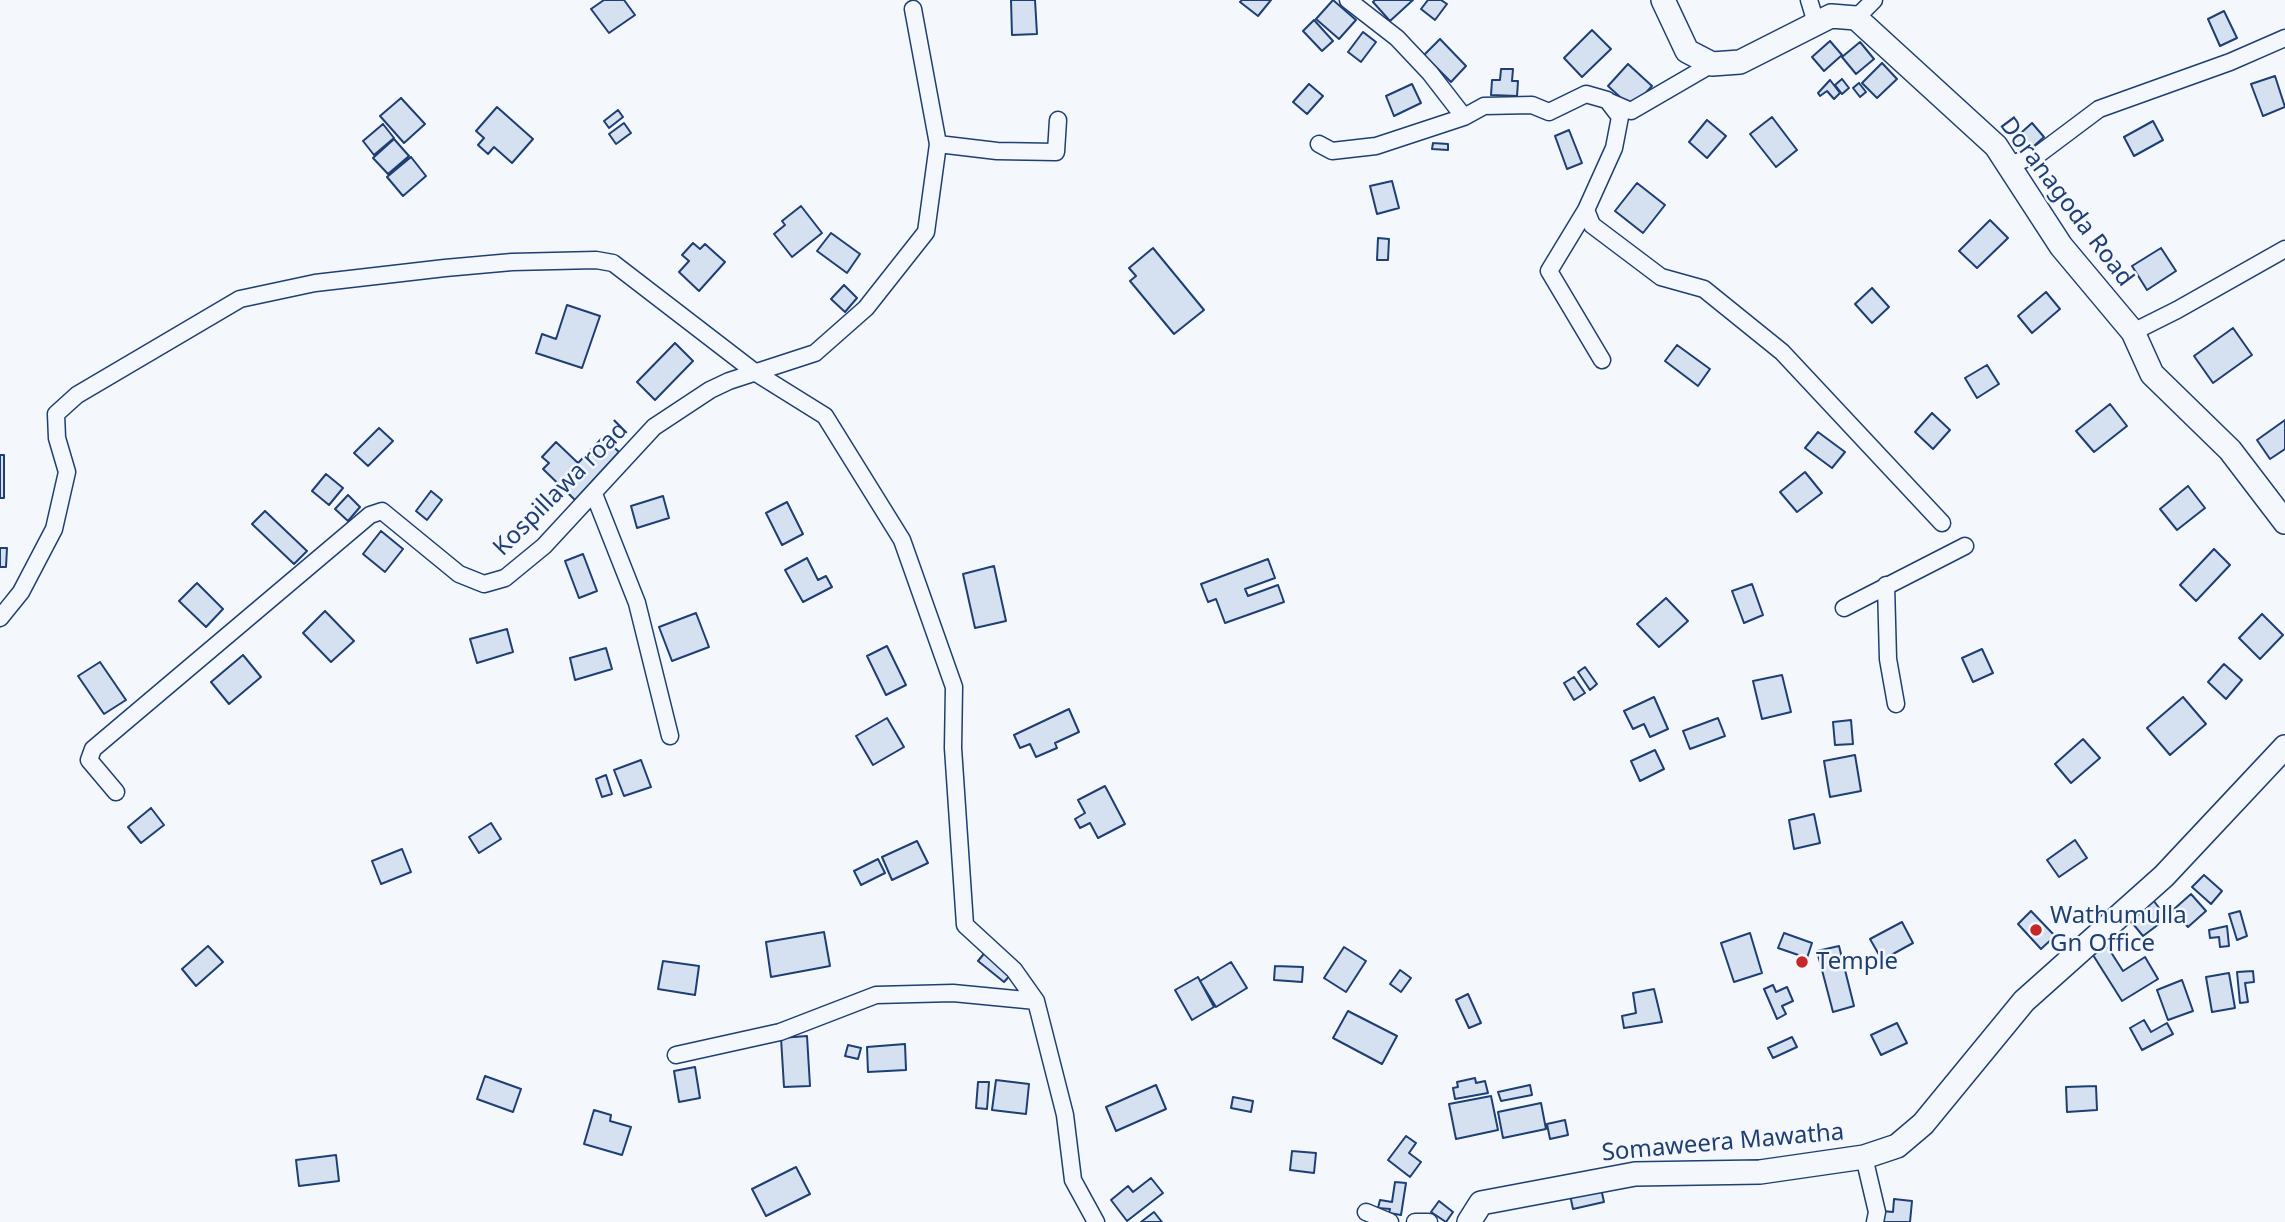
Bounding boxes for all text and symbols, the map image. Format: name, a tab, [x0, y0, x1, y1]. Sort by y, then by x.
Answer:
street label: Doranagoda Road	[1993, 112, 2139, 292]
street label: Kospillawa road	[488, 416, 634, 562]
place label: Wathumulla Gn Office	[2050, 902, 2187, 958]
marker: Wathumulla Gn Office	[2028, 922, 2044, 938]
place label: Temple	[1816, 948, 1898, 976]
marker: Temple	[1794, 954, 1810, 970]
street label: Somaweera Mawatha	[1601, 1118, 1845, 1168]

